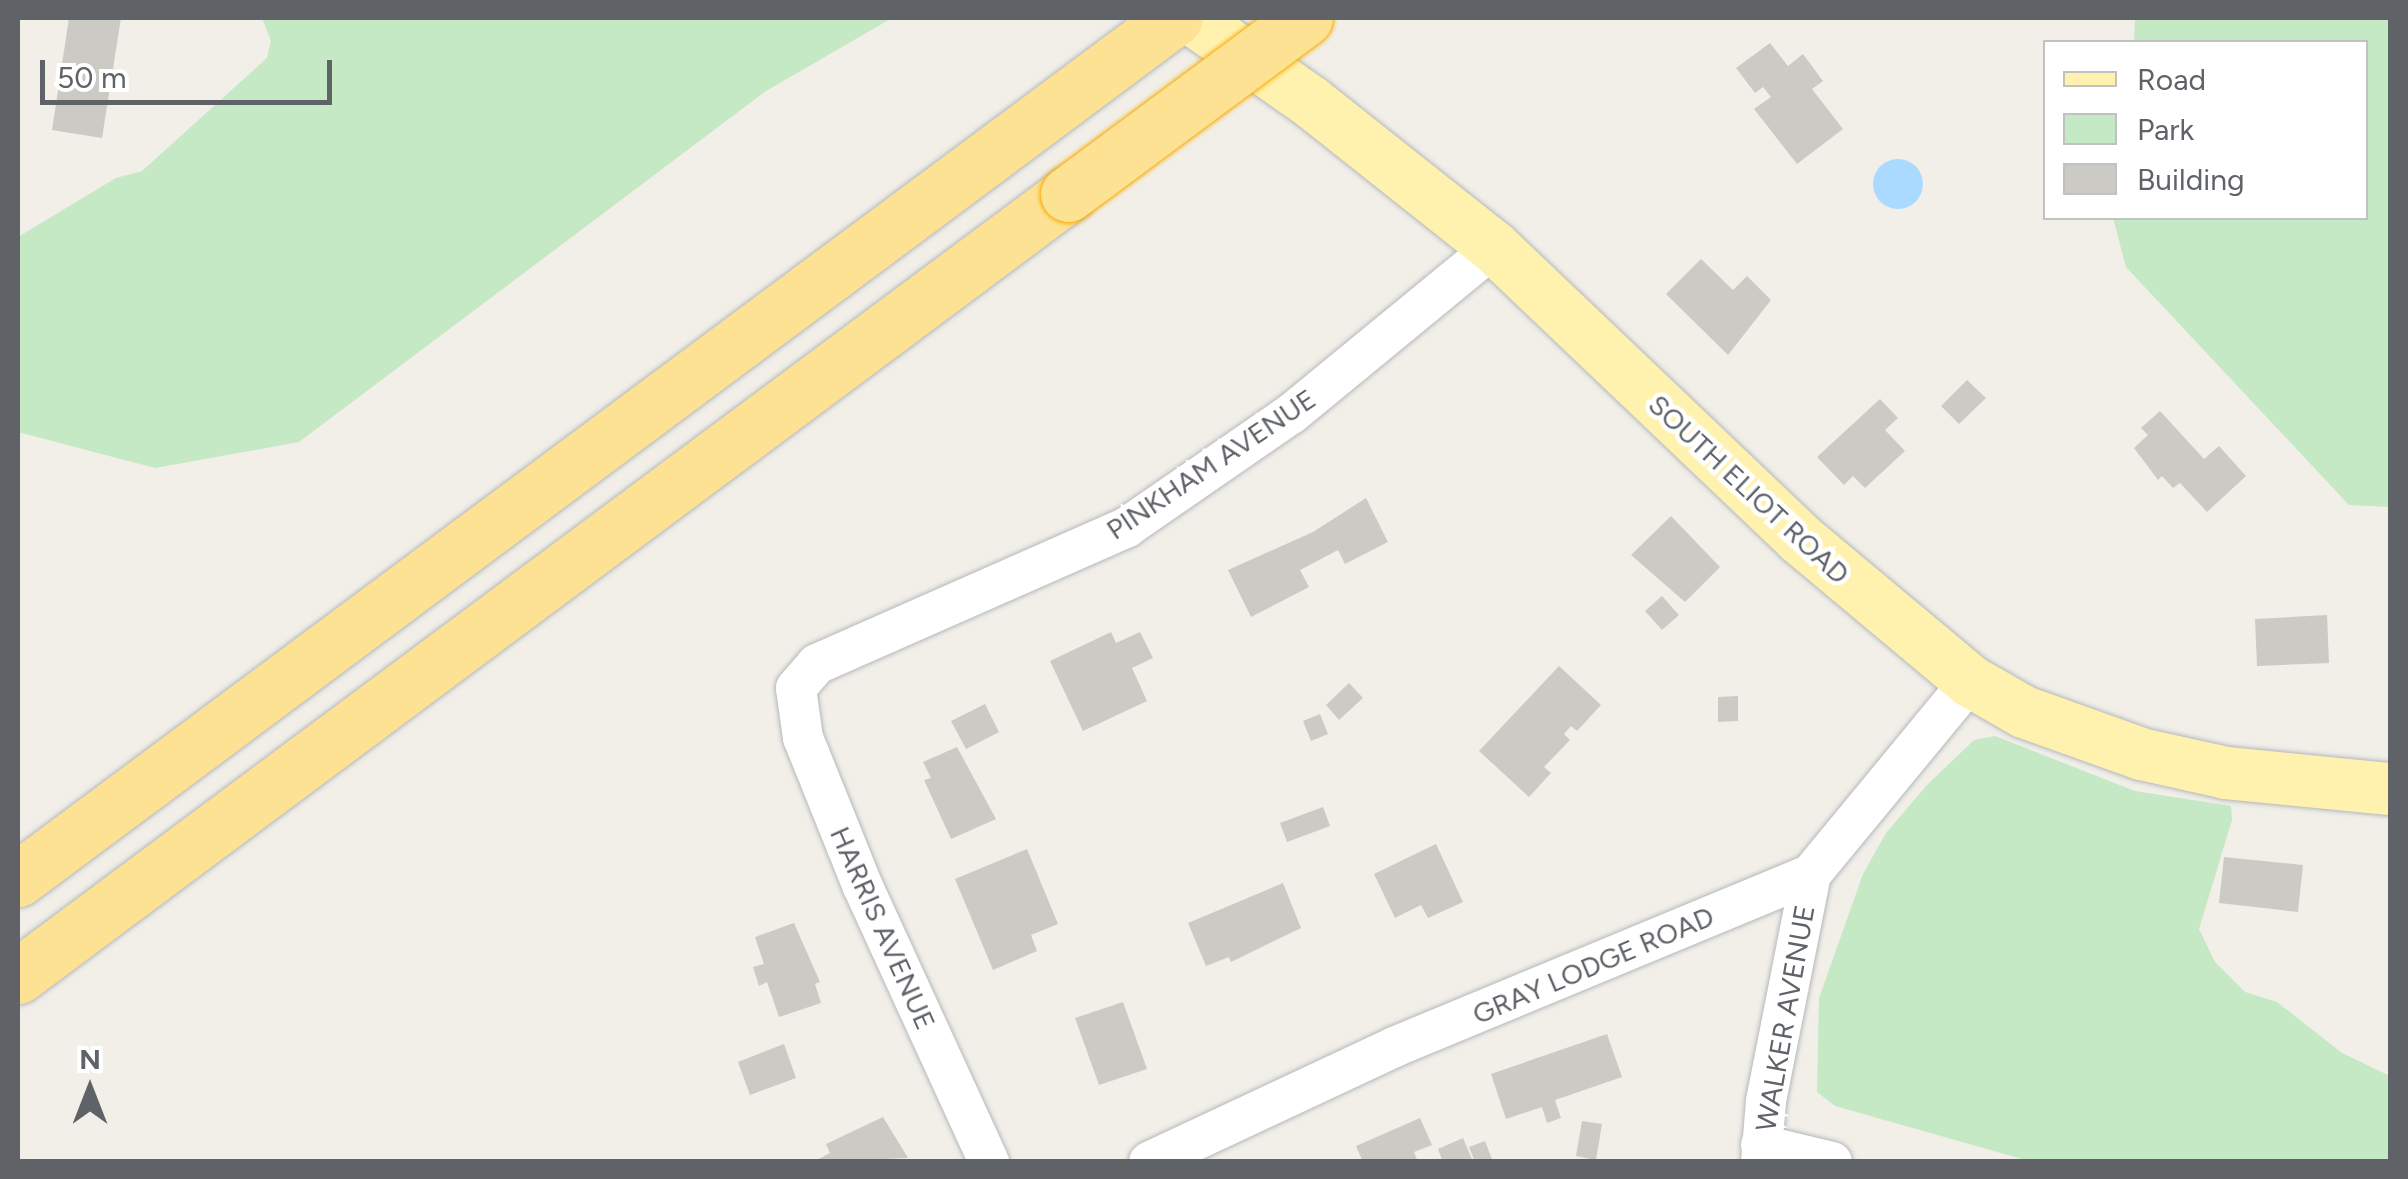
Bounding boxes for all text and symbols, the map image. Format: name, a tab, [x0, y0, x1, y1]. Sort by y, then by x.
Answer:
scale bar	[45, 40, 338, 102]
legend	[2043, 40, 2368, 220]
text: 50 m	[57, 59, 126, 96]
text: Road	[2137, 61, 2206, 98]
text: Park	[2137, 111, 2194, 148]
text: Building	[2137, 161, 2245, 198]
street label: PINKHAM AVENUE	[1100, 382, 1322, 546]
street label: SOUTH ELIOT ROAD	[1642, 387, 1856, 591]
street label: HARRIS AVENUE	[823, 821, 943, 1035]
street label: GRAY LODGE ROAD	[1467, 899, 1719, 1031]
street label: WALKER AVENUE	[1749, 902, 1821, 1134]
north arrow	[40, 1039, 140, 1139]
text: N	[79, 1042, 101, 1076]

